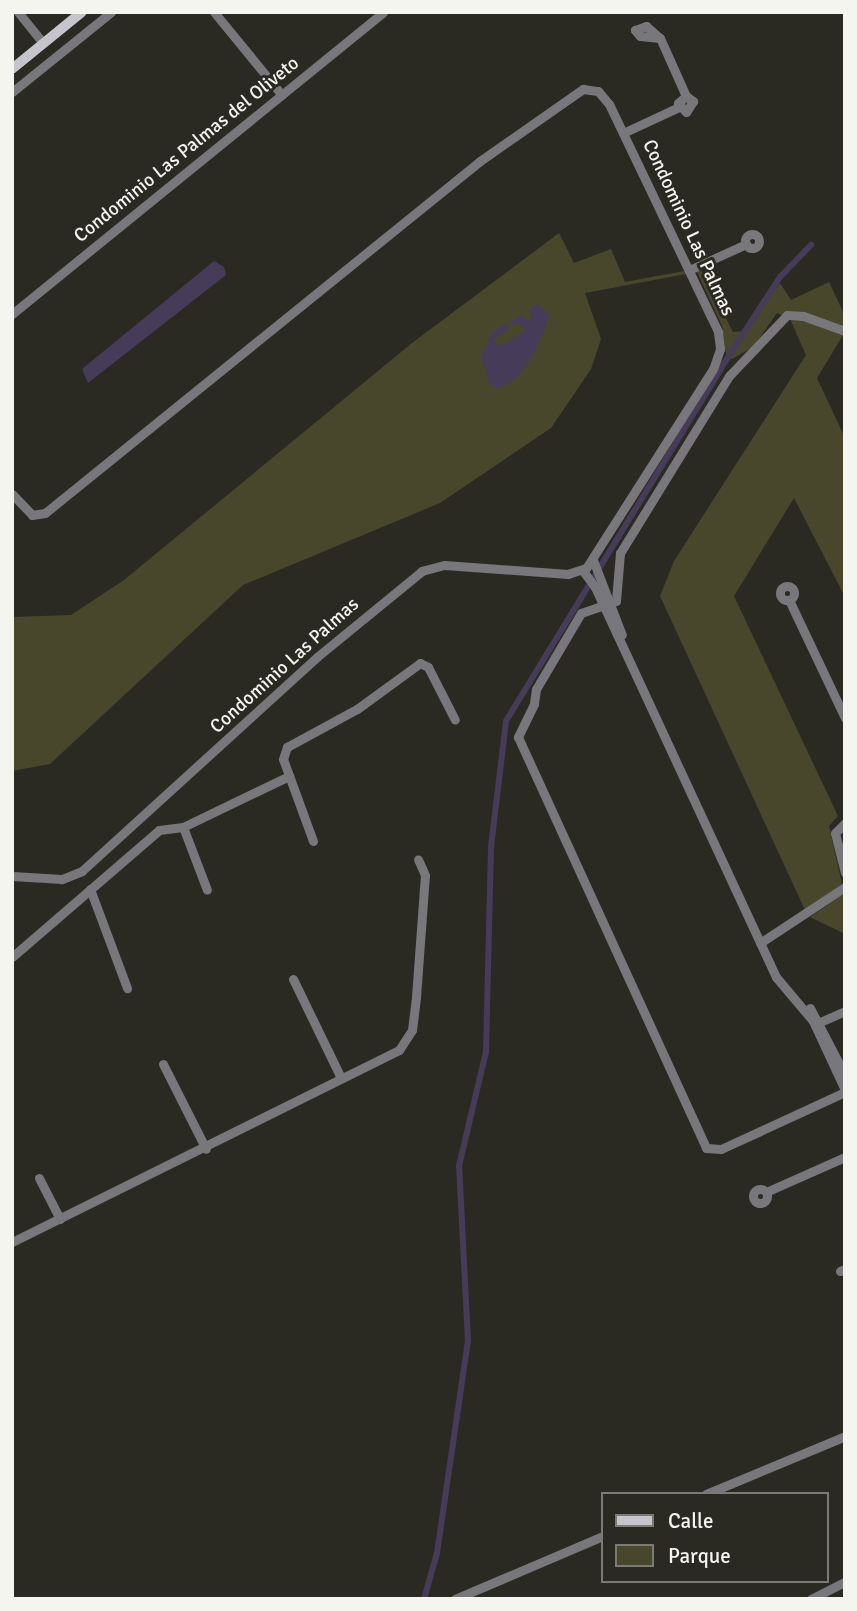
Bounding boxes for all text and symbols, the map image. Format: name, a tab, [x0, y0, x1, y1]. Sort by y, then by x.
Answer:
street label: Condominio Las Palmas del Oliveto	[70, 52, 304, 248]
street label: Condominio Las Palmas	[637, 136, 739, 320]
street label: Condominio Las Palmas	[206, 593, 364, 739]
legend	[602, 1492, 829, 1583]
text: Calle	[668, 1508, 714, 1534]
text: Parque	[668, 1543, 731, 1569]

